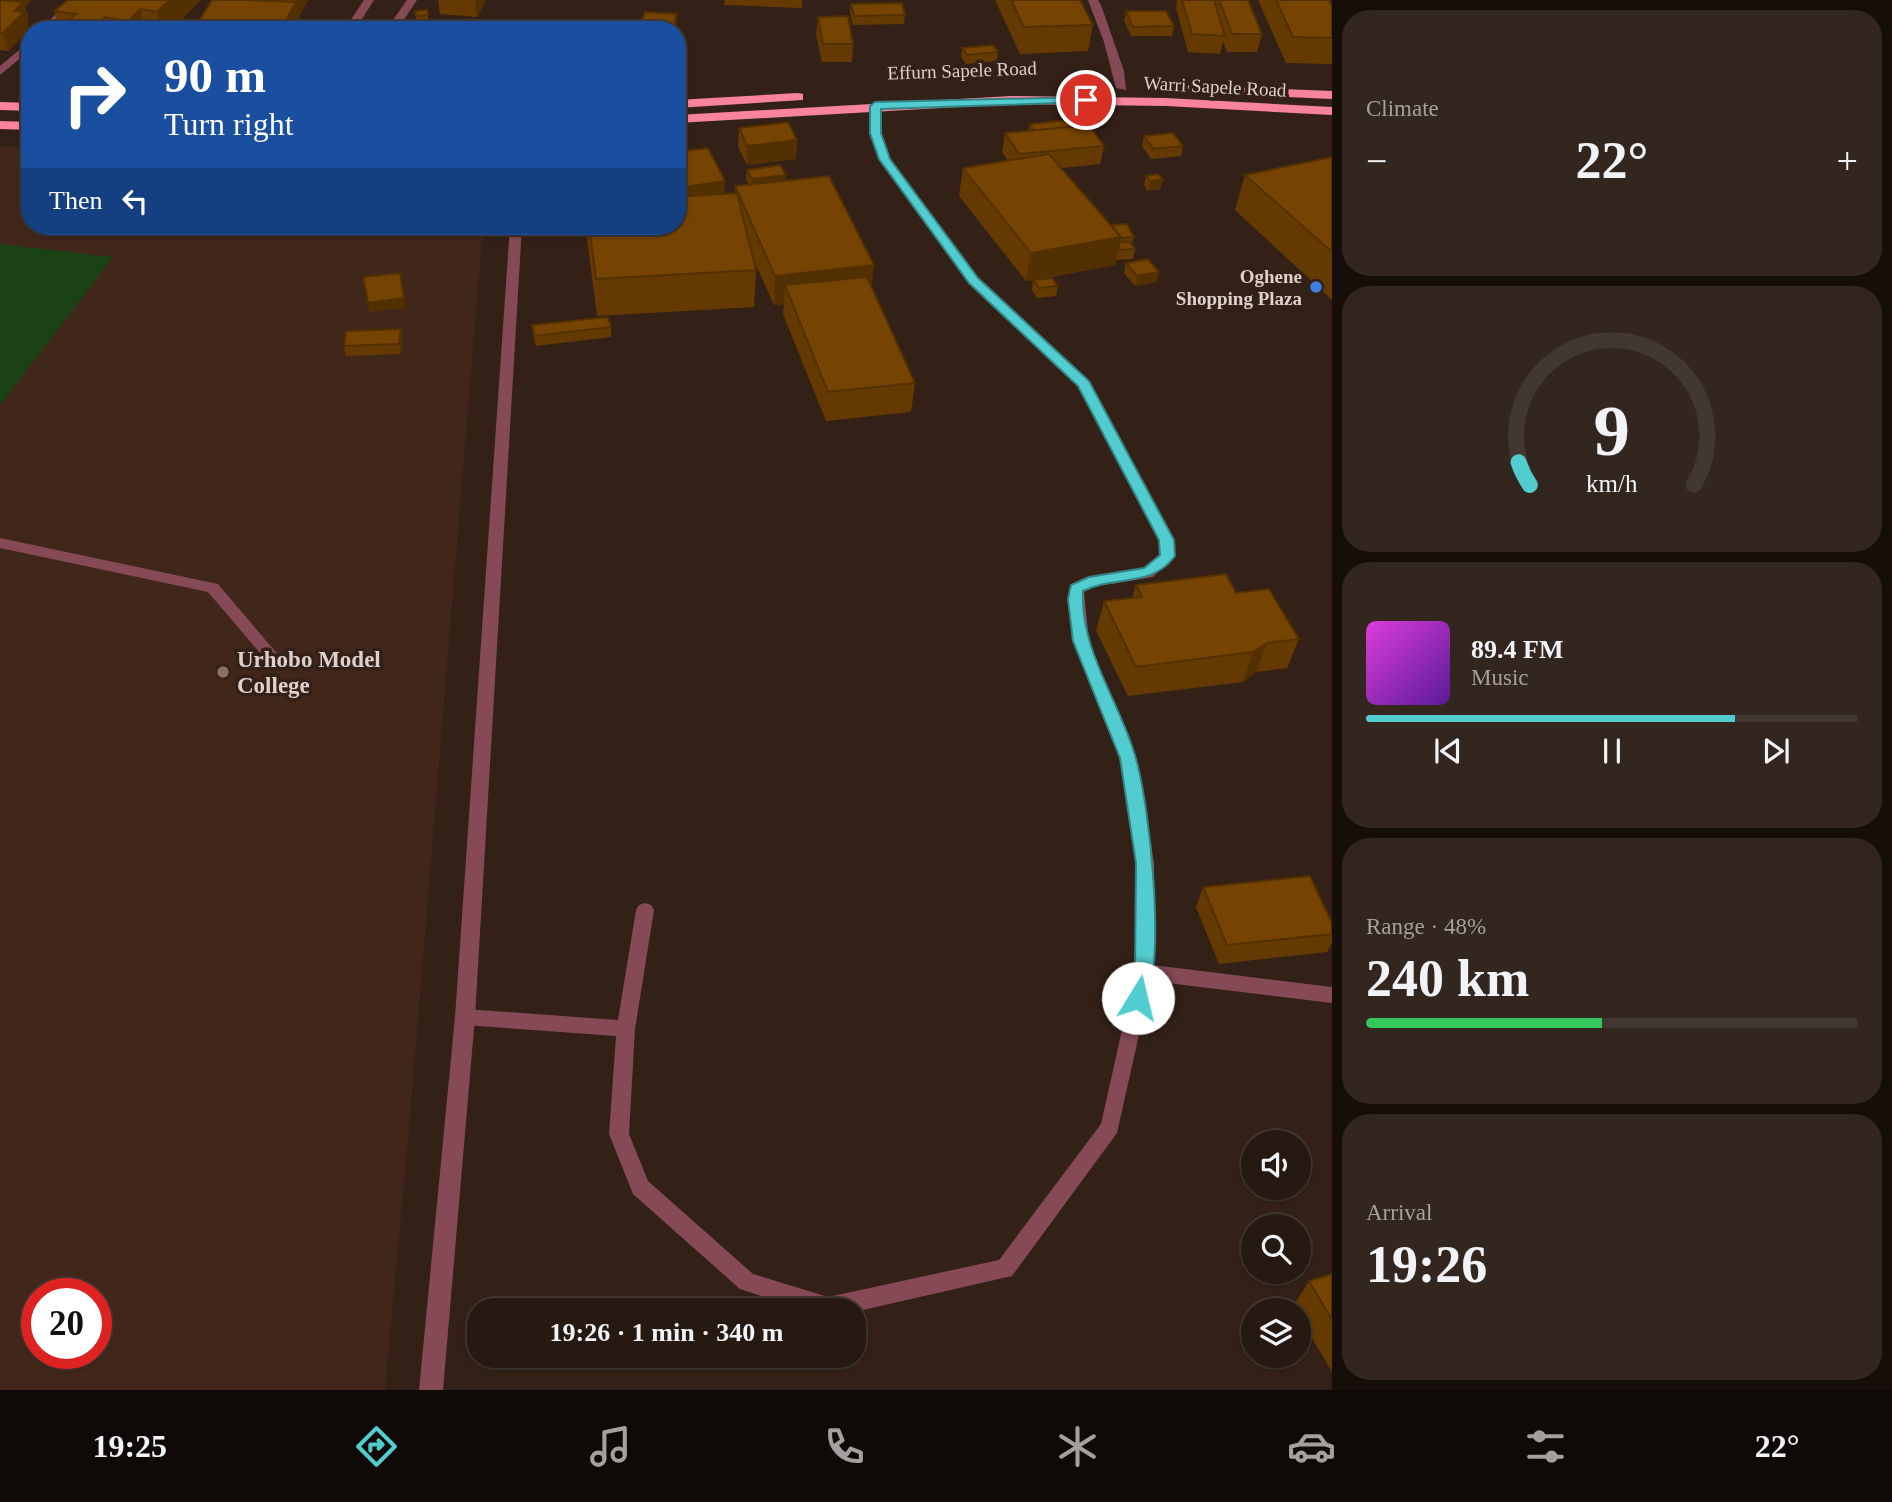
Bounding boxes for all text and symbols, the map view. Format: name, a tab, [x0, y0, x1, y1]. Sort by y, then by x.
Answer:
text: 90 m	[164, 48, 266, 103]
icon: right	[49, 49, 140, 140]
street label: Effurn Sapele Road	[887, 57, 1038, 84]
pin	[1056, 70, 1116, 130]
street label: Warri Sapele Road	[1143, 72, 1287, 101]
icon: arrive	[1067, 81, 1105, 119]
text: Climate	[1366, 96, 1439, 121]
text: Turn right	[164, 106, 294, 142]
text: 22°	[1576, 132, 1648, 189]
text: −	[1366, 140, 1387, 182]
text: +	[1837, 140, 1858, 182]
icon: left	[116, 182, 154, 220]
text: Then	[49, 186, 102, 215]
place label: Oghene Shopping Plaza	[1176, 266, 1302, 309]
marker: Oghene Shopping Plaza	[1308, 279, 1324, 295]
text: 9	[1594, 390, 1630, 471]
text: km/h	[1586, 470, 1638, 497]
text: 89.4 FM	[1471, 635, 1563, 664]
place label: Urhobo Model College	[237, 647, 381, 698]
marker: Urhobo Model College	[215, 664, 231, 680]
text: Music	[1471, 665, 1529, 690]
icon: previous	[1429, 732, 1467, 770]
icon: pause	[1593, 732, 1631, 770]
icon: next	[1757, 732, 1795, 770]
text: Range · 48%	[1366, 914, 1486, 939]
text: 240 km	[1366, 950, 1529, 1007]
position arrow	[1101, 961, 1175, 1035]
map controls	[1241, 1130, 1311, 1368]
button: sound	[1241, 1130, 1311, 1200]
text: Arrival	[1366, 1200, 1432, 1225]
button: search	[1241, 1214, 1311, 1284]
text: 19:26	[1366, 1236, 1487, 1293]
speed limit sign: 20	[21, 1278, 112, 1369]
button: layers	[1241, 1298, 1311, 1368]
text: 19:26 · 1 min · 340 m	[550, 1318, 784, 1347]
icon: directions	[352, 1422, 401, 1471]
icon: music	[586, 1422, 635, 1471]
icon: phone	[820, 1422, 869, 1471]
icon: climate	[1053, 1422, 1102, 1471]
icon: car	[1287, 1422, 1336, 1471]
icon: filters	[1521, 1422, 1570, 1471]
text: 19:25	[92, 1428, 167, 1464]
text: 22°	[1755, 1428, 1800, 1464]

